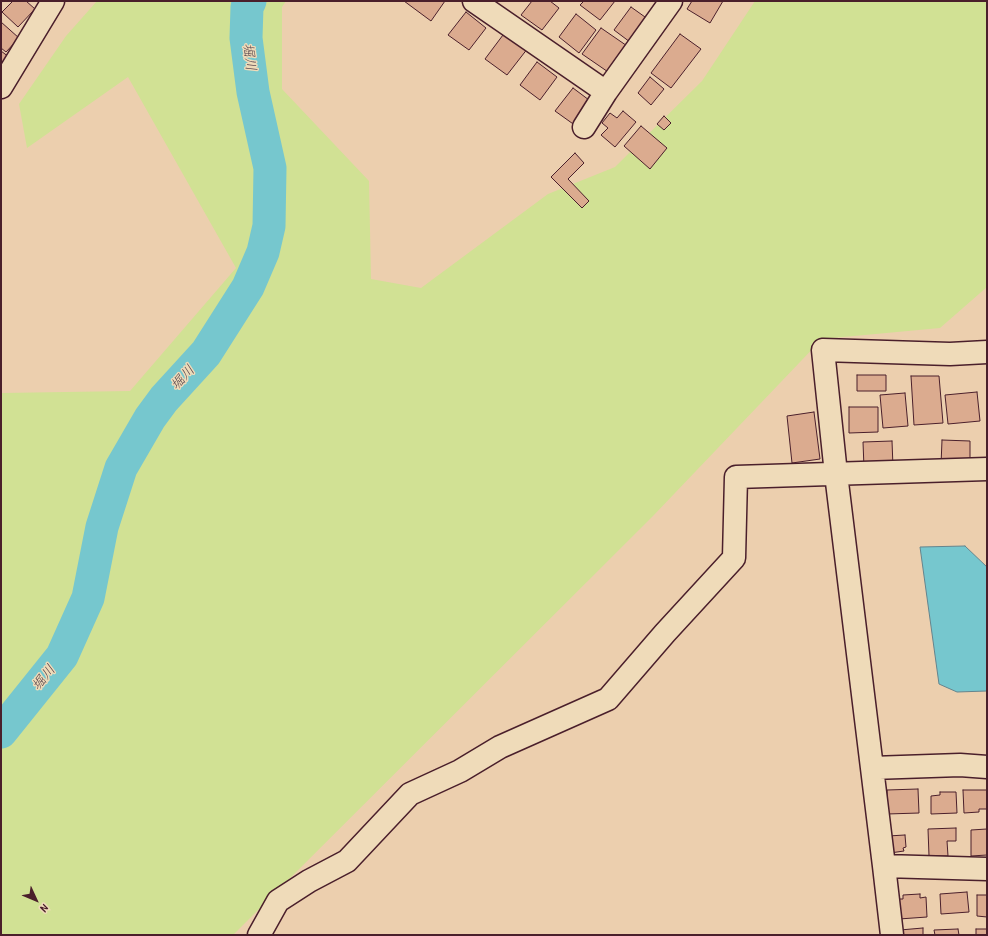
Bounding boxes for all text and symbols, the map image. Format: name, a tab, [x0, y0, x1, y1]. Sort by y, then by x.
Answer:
water label: 堀川	[239, 42, 259, 72]
water label: 堀川	[167, 362, 199, 394]
water label: 堀川	[29, 662, 59, 694]
north arrow	[16, 880, 56, 920]
text: N	[38, 901, 52, 915]

